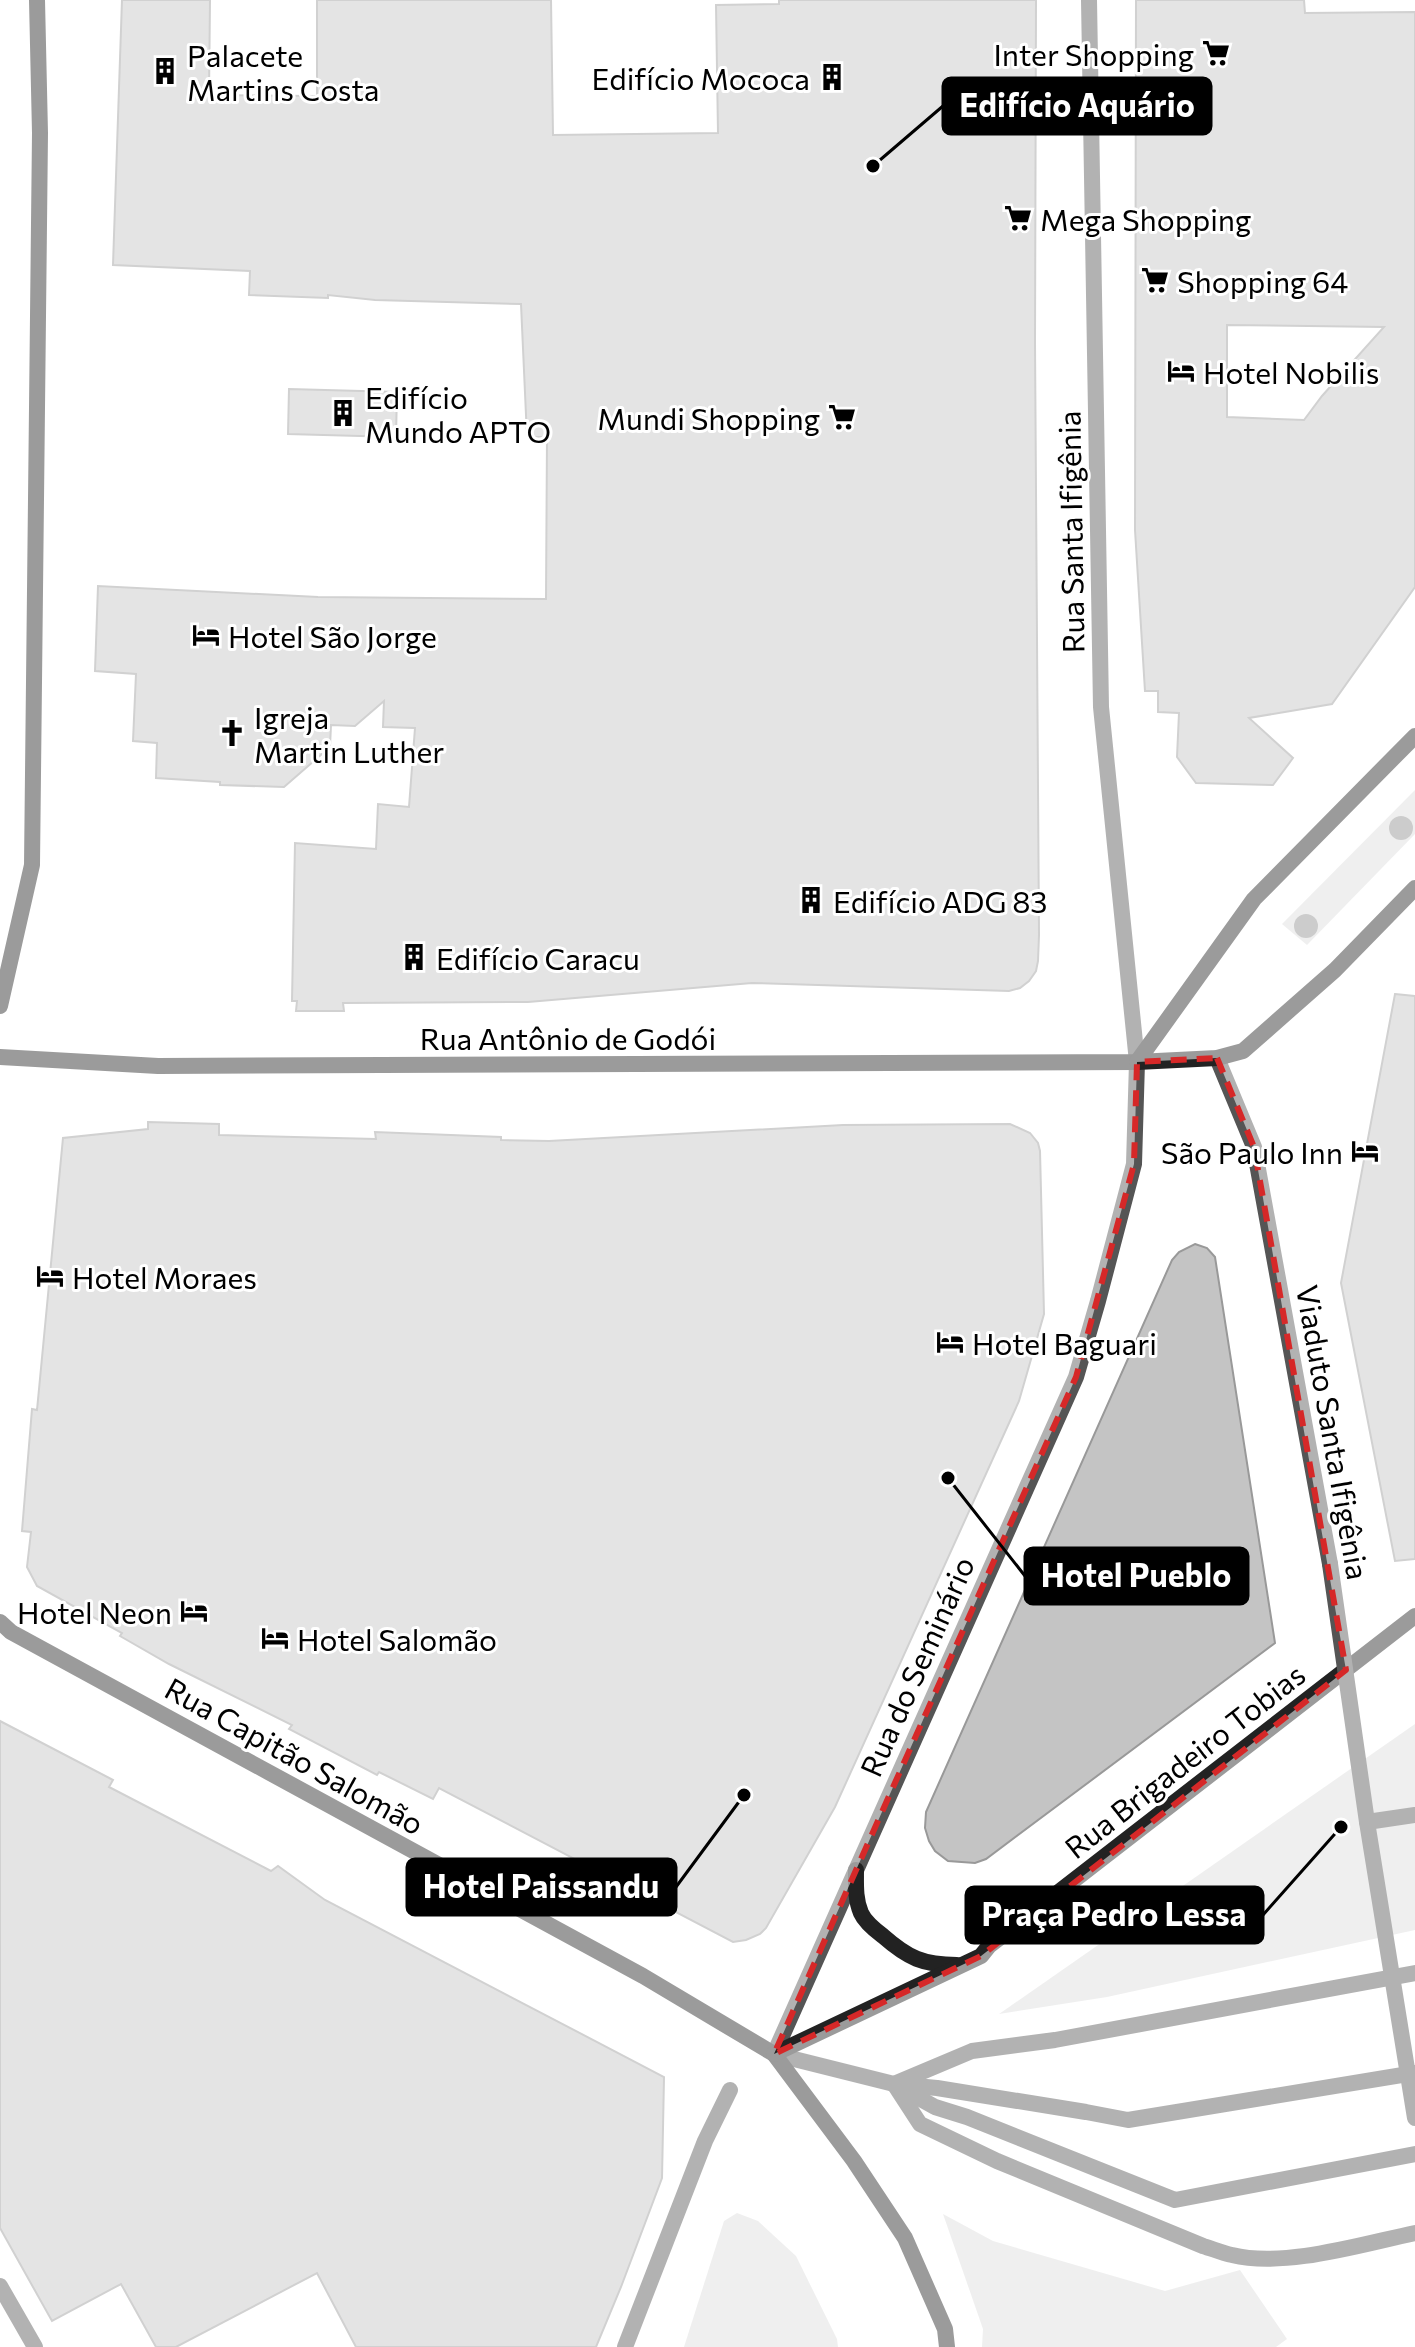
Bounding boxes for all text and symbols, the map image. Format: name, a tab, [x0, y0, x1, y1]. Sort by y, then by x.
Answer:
place label: Inter Shopping	[993, 35, 1194, 72]
place label: Palacete Martins Costa	[187, 36, 379, 107]
supermarket icon: Inter Shopping	[1201, 38, 1231, 68]
building icon: Palacete Martins Costa	[150, 56, 180, 86]
place label: Edifício Mococa	[592, 59, 810, 96]
building icon: Edifício Mococa	[817, 62, 847, 92]
callout: Edifício Aquário	[943, 78, 1211, 134]
text: Edifício Aquário	[959, 84, 1195, 124]
place label: Mega Shopping	[1040, 200, 1251, 237]
supermarket icon: Mega Shopping	[1003, 203, 1033, 233]
place label: Shopping 64	[1177, 262, 1348, 299]
supermarket icon: Shopping 64	[1140, 265, 1170, 295]
place label: Hotel Nobilis	[1203, 353, 1379, 390]
hotel icon: Hotel Nobilis	[1166, 356, 1196, 386]
place label: Edifício Mundo APTO	[365, 378, 551, 449]
building icon: Edifício Mundo APTO	[328, 398, 358, 428]
place label: Mundi Shopping	[597, 399, 820, 436]
supermarket icon: Mundi Shopping	[827, 402, 857, 432]
street label: Rua Santa Ifigênia	[1049, 410, 1091, 654]
place label: Hotel São Jorge	[228, 617, 437, 654]
hotel icon: Hotel São Jorge	[191, 620, 221, 650]
place label: Igreja Martin Luther	[254, 698, 444, 769]
church icon: Igreja Martin Luther	[217, 718, 247, 748]
place label: Edifício ADG 83	[833, 882, 1047, 919]
building icon: Edifício ADG 83	[796, 885, 826, 915]
place label: Edifício Caracu	[436, 939, 640, 976]
building icon: Edifício Caracu	[399, 942, 429, 972]
street label: Rua Antônio de Godói	[420, 1019, 716, 1056]
place label: São Paulo Inn	[1161, 1133, 1343, 1170]
hotel icon: São Paulo Inn	[1350, 1136, 1380, 1166]
place label: Hotel Moraes	[72, 1258, 257, 1295]
hotel icon: Hotel Moraes	[35, 1261, 65, 1291]
street label: Viaduto Santa Ifigênia	[1290, 1282, 1378, 1582]
place label: Hotel Baguari	[972, 1324, 1157, 1361]
hotel icon: Hotel Baguari	[935, 1327, 965, 1357]
callout: Hotel Pueblo	[1025, 1548, 1248, 1604]
street label: Rua do Seminário	[851, 1550, 981, 1782]
text: Hotel Pueblo	[1041, 1554, 1231, 1594]
place label: Hotel Neon	[17, 1593, 172, 1630]
hotel icon: Hotel Neon	[179, 1596, 209, 1626]
place label: Hotel Salomão	[297, 1620, 497, 1657]
hotel icon: Hotel Salomão	[260, 1623, 290, 1653]
street label: Rua Brigadeiro Tobias	[1057, 1655, 1311, 1865]
street label: Rua Capitão Salomão	[159, 1669, 431, 1841]
callout: Hotel Paissandu	[407, 1859, 676, 1915]
text: Hotel Paissandu	[423, 1865, 659, 1905]
callout: Praça Pedro Lessa	[966, 1887, 1263, 1943]
text: Praça Pedro Lessa	[982, 1893, 1246, 1933]

